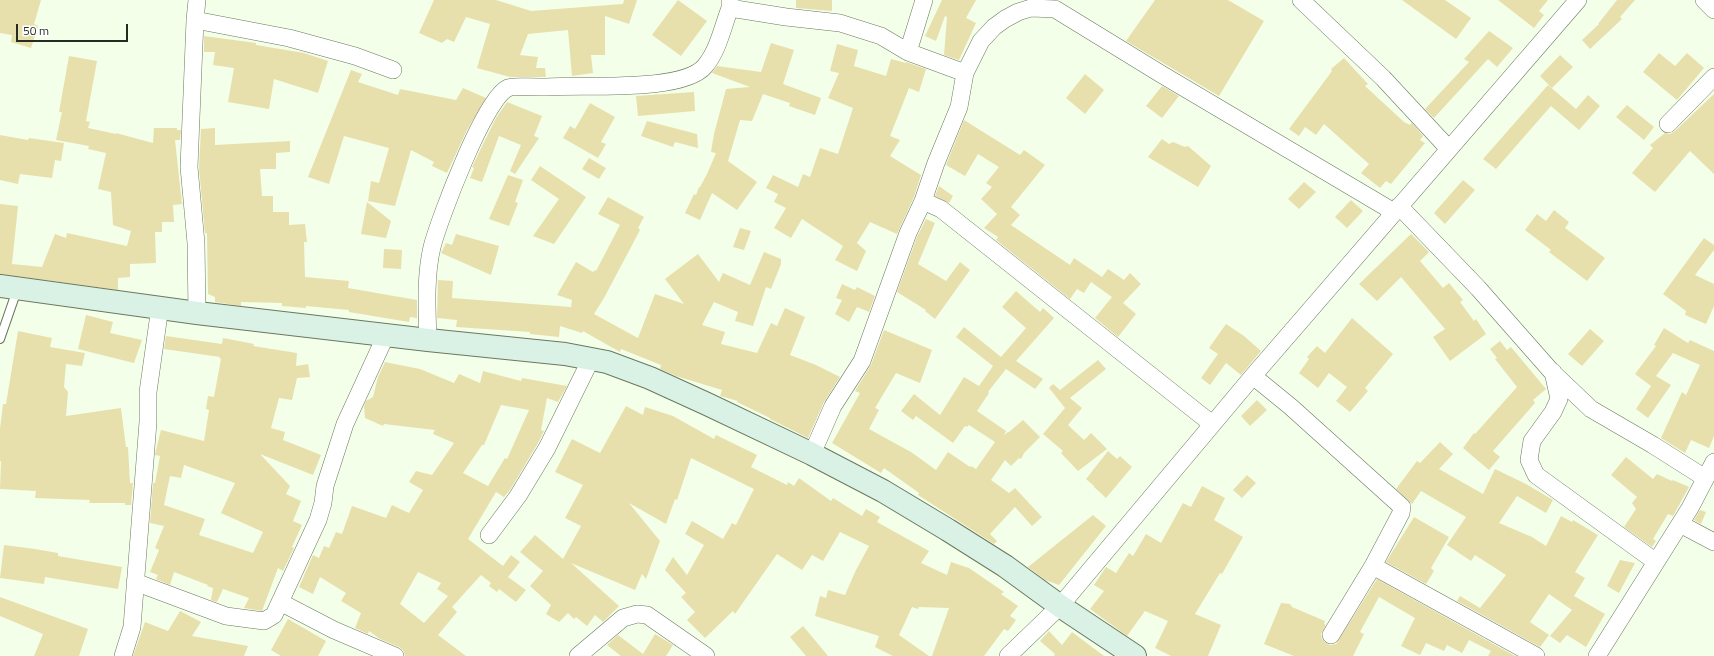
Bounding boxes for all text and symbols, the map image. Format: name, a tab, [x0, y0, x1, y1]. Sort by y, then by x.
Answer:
scale bar	[18, 16, 130, 42]
text: 50 m	[23, 21, 49, 40]

